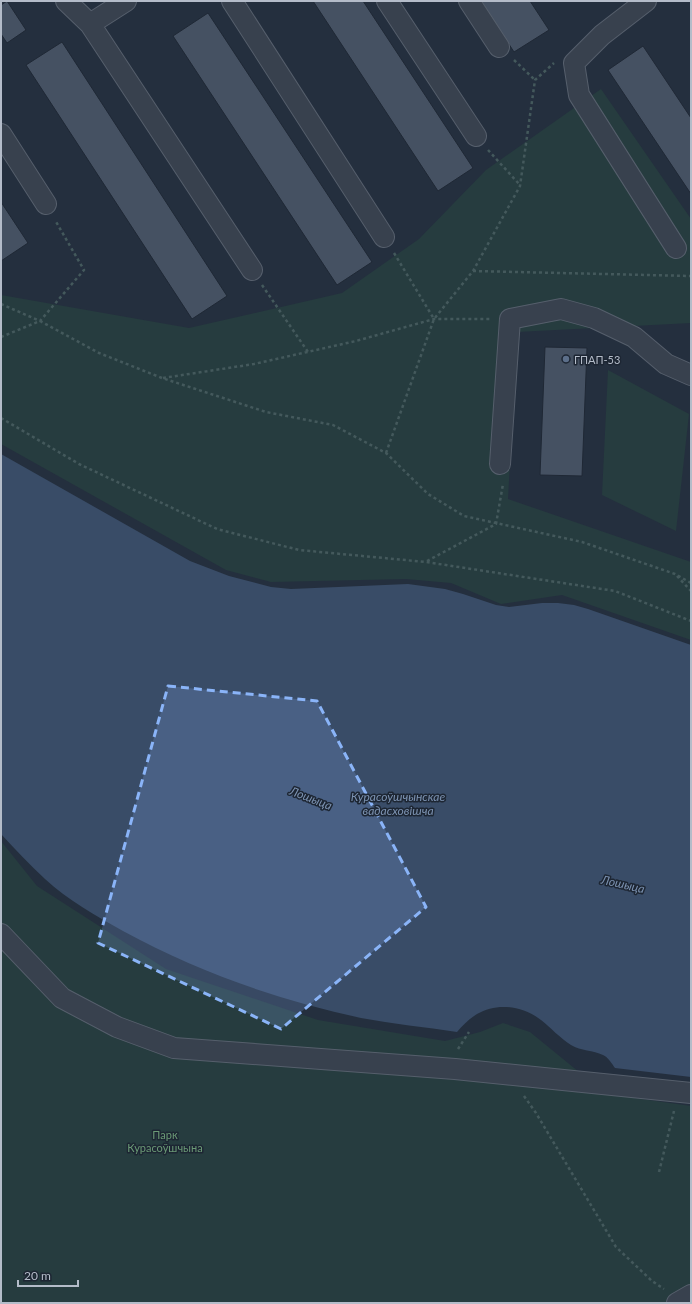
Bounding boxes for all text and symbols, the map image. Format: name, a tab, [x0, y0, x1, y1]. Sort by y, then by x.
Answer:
place label: ГПАП-53	[574, 353, 620, 366]
marker: ГПАП-53	[561, 354, 571, 364]
water label: Лошыца	[287, 783, 334, 813]
water label: Курасоўшчынскае вадасховішча	[351, 789, 445, 818]
water label: Лошыца	[599, 871, 646, 896]
park label: Парк Курасоўшчына	[127, 1128, 203, 1154]
scale bar	[18, 1262, 78, 1288]
text: 20 m	[24, 1268, 51, 1283]

